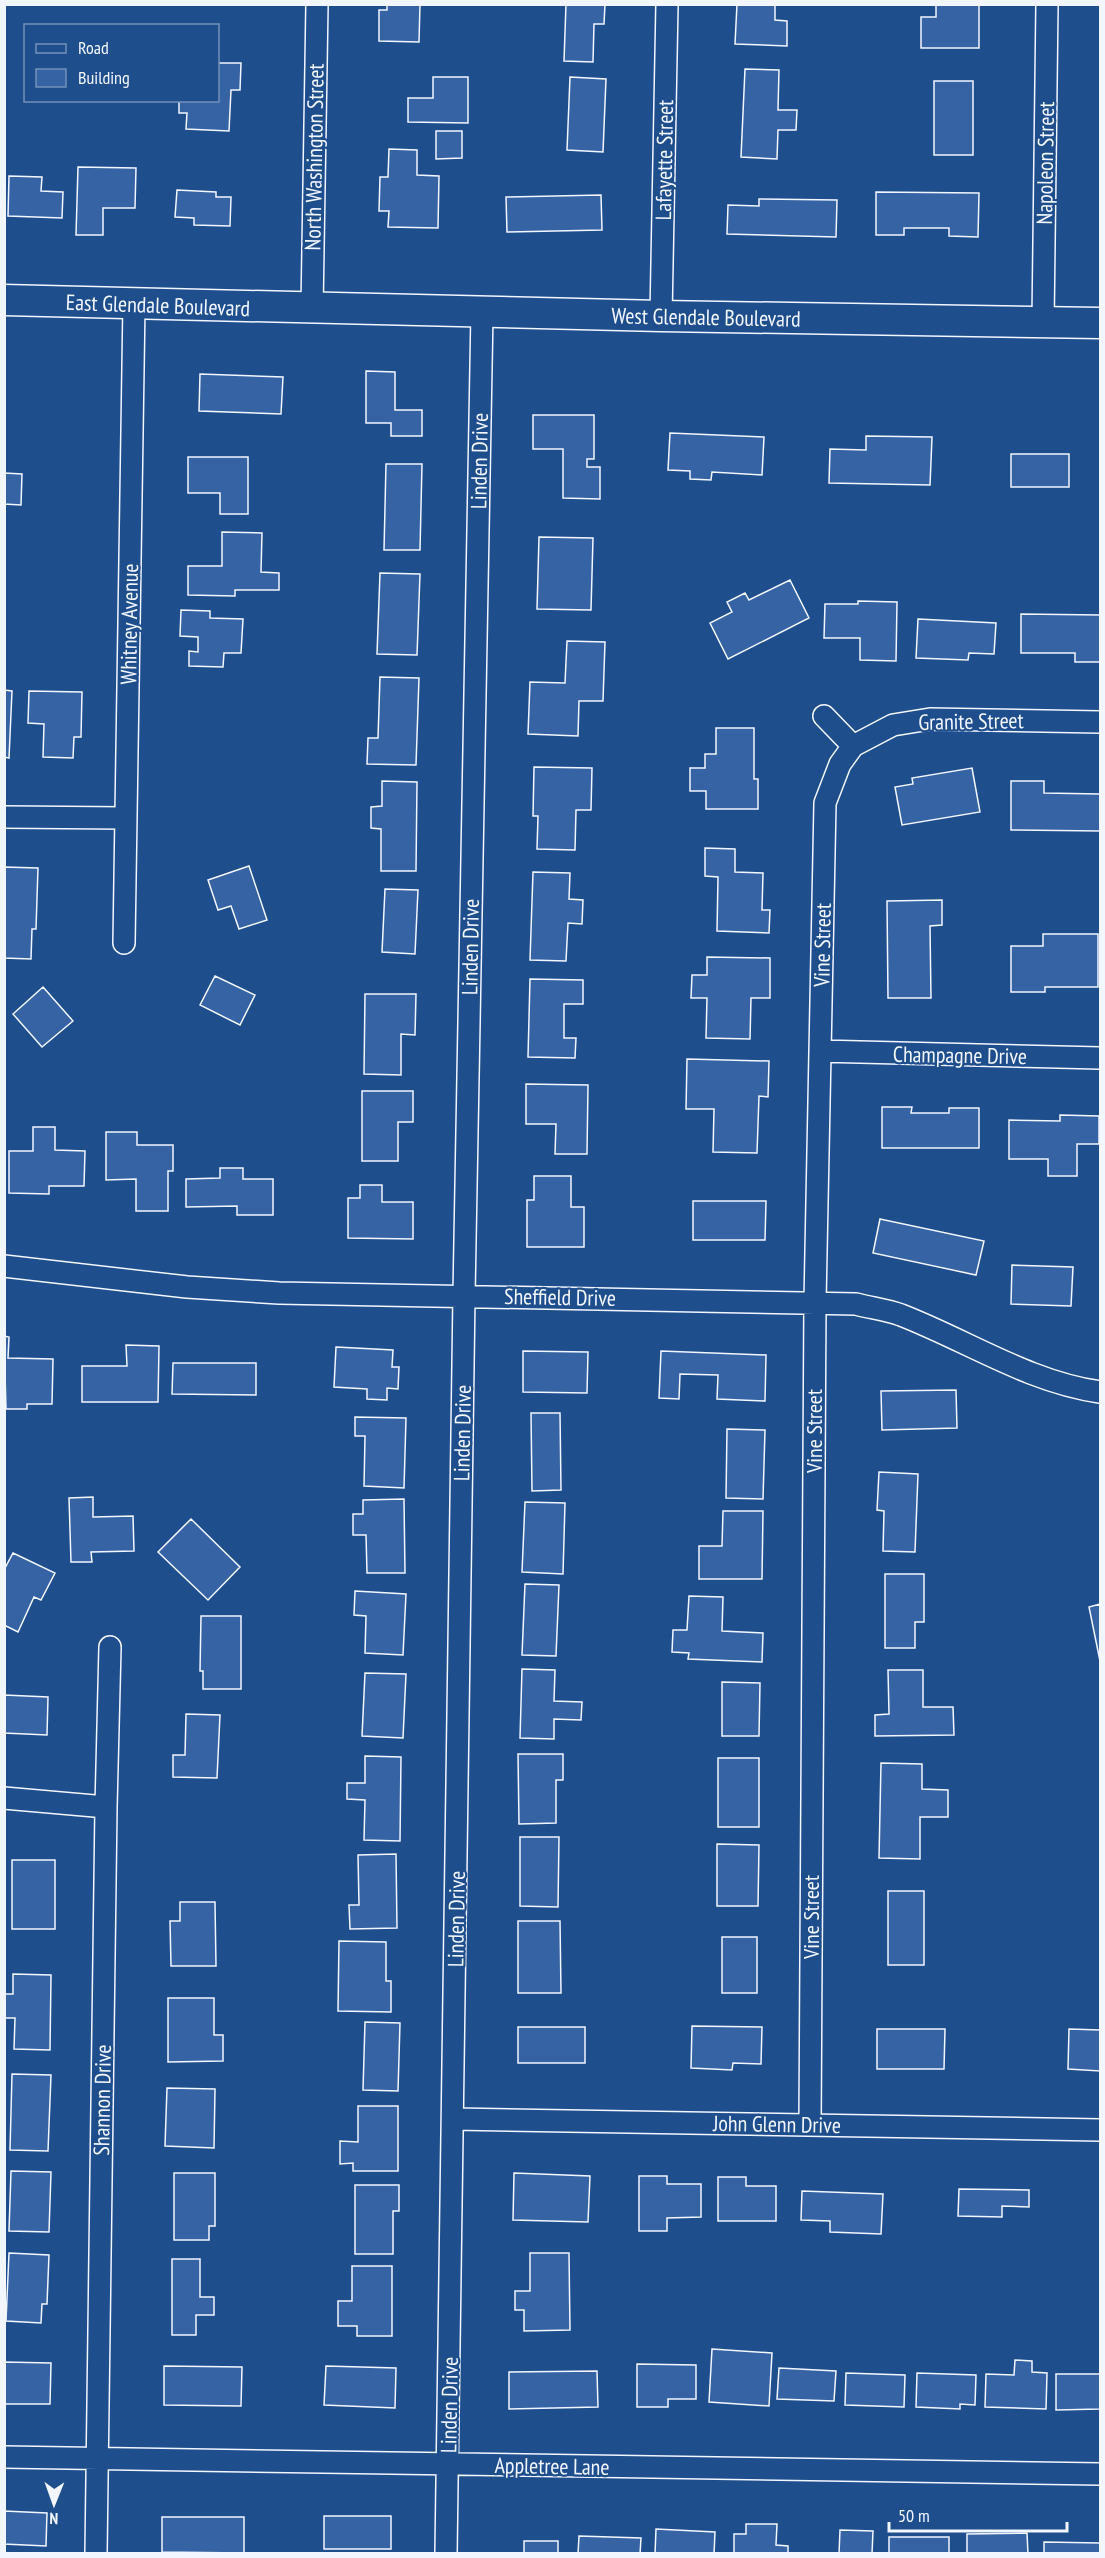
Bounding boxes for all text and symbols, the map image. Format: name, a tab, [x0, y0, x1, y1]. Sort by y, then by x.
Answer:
legend	[24, 24, 219, 102]
text: Road	[78, 36, 109, 59]
street label: North Washington Street	[298, 63, 330, 251]
text: Building	[78, 66, 130, 89]
street label: Lafayette Street	[649, 99, 679, 221]
street label: Napoleon Street	[1030, 101, 1060, 225]
street label: East Glendale Boulevard	[65, 288, 251, 322]
street label: West Glendale Boulevard	[611, 301, 801, 333]
street label: Linden Drive	[464, 413, 494, 509]
street label: Whitney Avenue	[114, 563, 144, 685]
street label: Granite Street	[918, 706, 1024, 736]
street label: Linden Drive	[455, 899, 485, 995]
street label: Vine Street	[807, 903, 837, 988]
street label: Champagne Drive	[893, 1040, 1027, 1070]
street label: Sheffield Drive	[504, 1282, 616, 1312]
street label: Linden Drive	[447, 1385, 477, 1481]
street label: Vine Street	[800, 1389, 828, 1474]
street label: Linden Drive	[441, 1871, 471, 1967]
street label: Vine Street	[797, 1875, 825, 1960]
street label: Shannon Drive	[87, 2044, 117, 2156]
street label: John Glenn Drive	[712, 2109, 841, 2139]
street label: Linden Drive	[434, 2357, 464, 2453]
street label: Appletree Lane	[494, 2451, 610, 2481]
north arrow	[24, 2474, 84, 2534]
scale bar	[889, 2495, 1068, 2533]
text: 50 m	[898, 2504, 930, 2527]
text: N	[49, 2509, 58, 2529]

